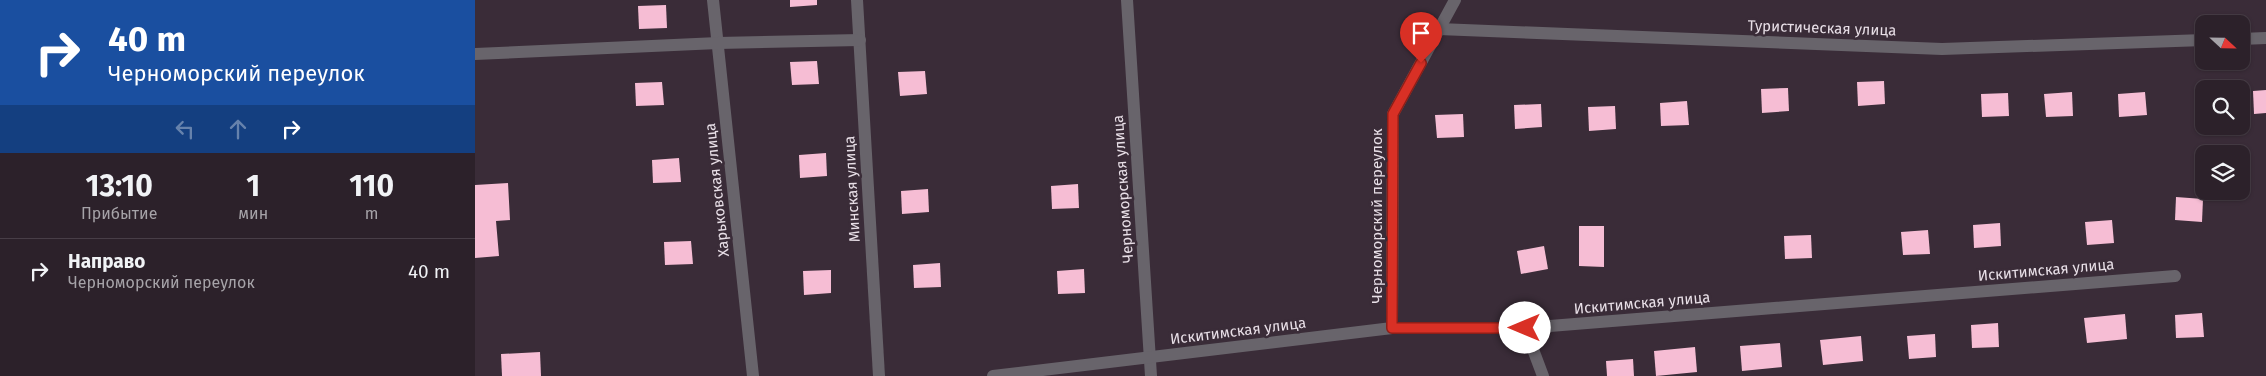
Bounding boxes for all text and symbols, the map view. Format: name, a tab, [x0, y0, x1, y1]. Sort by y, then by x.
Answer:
pin	[1400, 12, 1442, 63]
north arrow	[2195, 15, 2250, 70]
map controls	[2195, 15, 2250, 200]
street label: Туристическая улица	[1747, 16, 1897, 40]
text: 40 m	[108, 18, 186, 60]
icon: arrive	[1407, 19, 1435, 47]
icon: right	[25, 20, 90, 85]
text: Черноморский переулок	[108, 60, 365, 87]
button: search	[2195, 80, 2250, 135]
street label: Черноморская улица	[1109, 114, 1137, 264]
icon: left	[171, 115, 199, 143]
icon: ahead	[224, 115, 252, 143]
icon: right	[277, 115, 305, 143]
street label: Харьковская улица	[701, 122, 733, 258]
street label: Черноморский переулок	[1368, 128, 1386, 304]
street label: Минская улица	[840, 135, 864, 243]
button: layers	[2195, 145, 2250, 200]
text: 13:10	[86, 168, 153, 204]
text: 1	[246, 168, 260, 204]
text: 110	[349, 168, 394, 204]
text: Прибытие	[81, 204, 157, 223]
text: мин	[238, 204, 268, 223]
text: m	[365, 204, 378, 223]
text: Направо	[68, 250, 145, 273]
street label: Искитимская улица	[1977, 255, 2115, 285]
icon: right	[25, 257, 53, 285]
text: 40 m	[408, 260, 450, 283]
text: Черноморский переулок	[68, 273, 255, 292]
street label: Искитимская улица	[1573, 288, 1711, 318]
position arrow	[1498, 301, 1550, 353]
street label: Искитимская улица	[1169, 314, 1307, 348]

